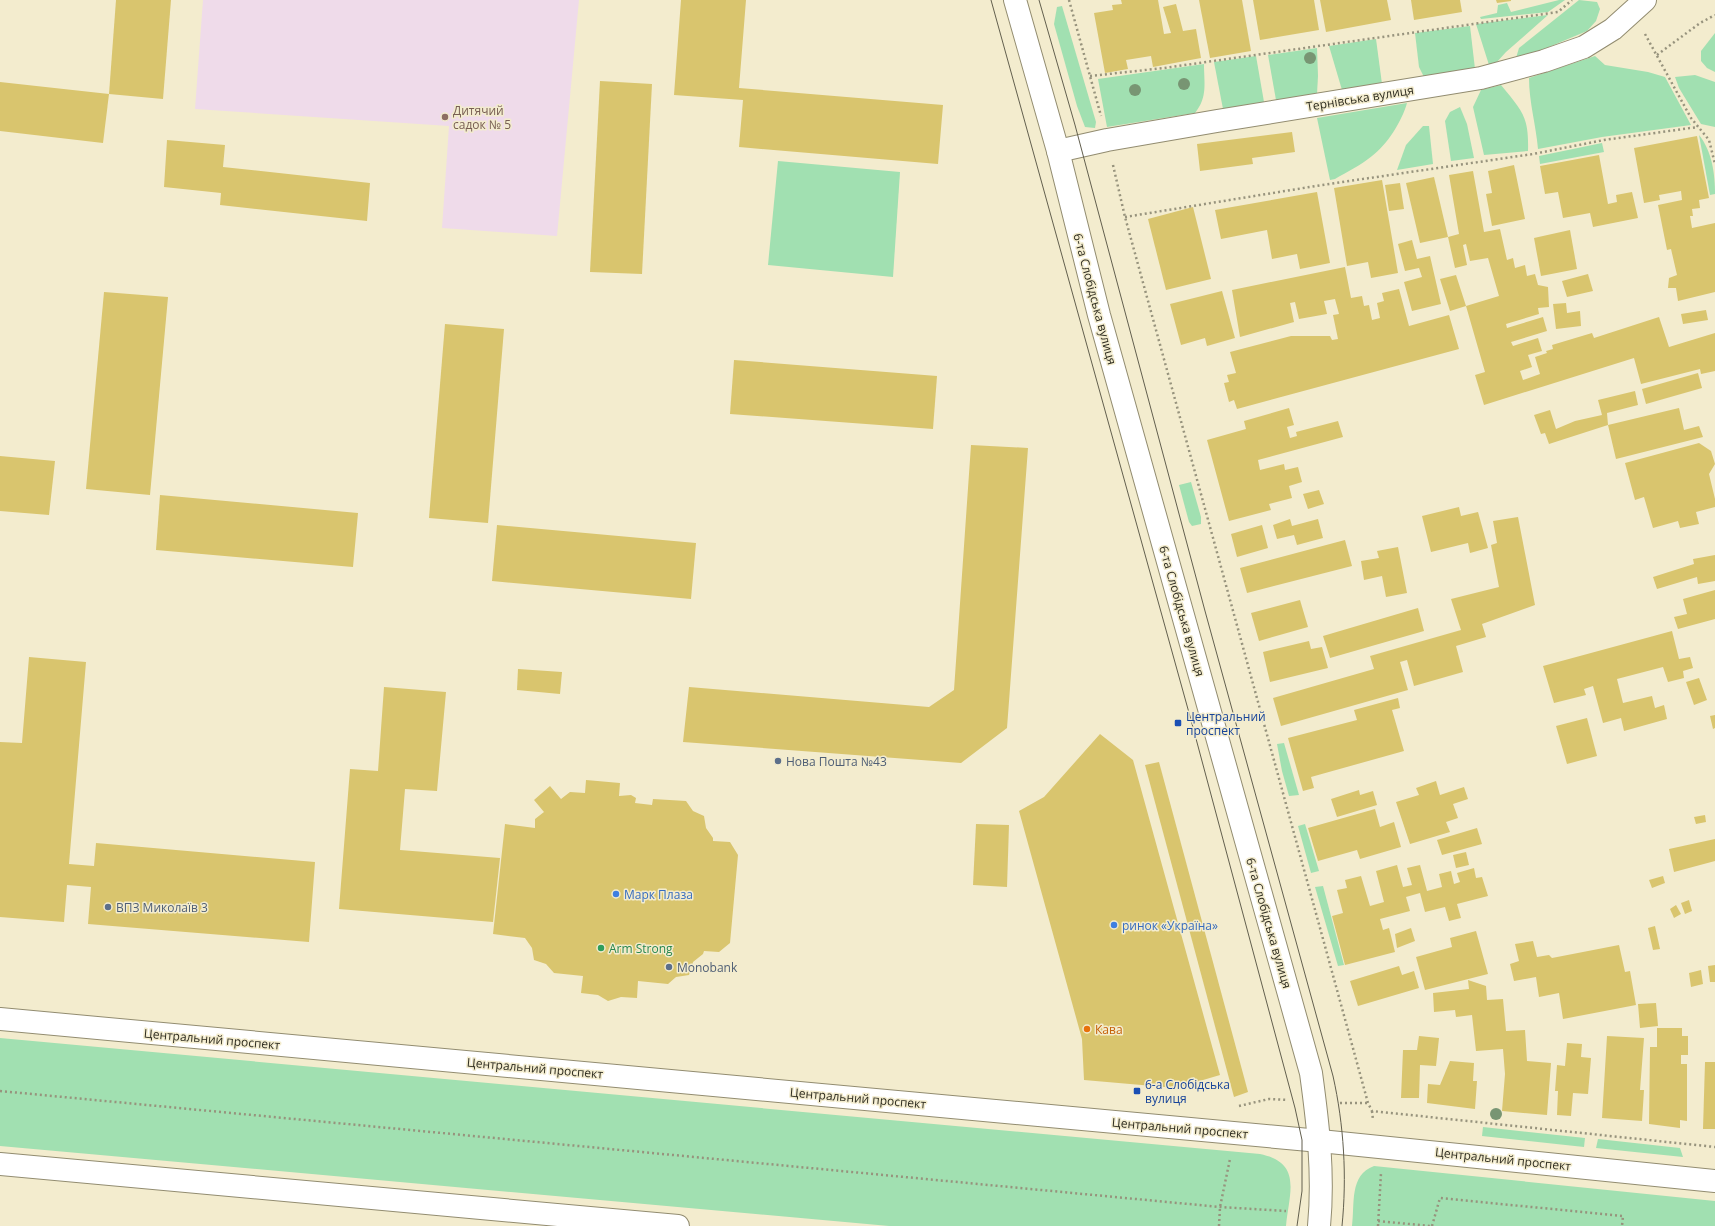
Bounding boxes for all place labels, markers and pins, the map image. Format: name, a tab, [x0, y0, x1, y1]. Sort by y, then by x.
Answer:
place label: Дитячий садок № 5	[453, 102, 511, 133]
marker: Дитячий садок № 5	[440, 112, 450, 122]
place label: Центральний проспект	[1186, 708, 1266, 739]
marker: Центральний проспект	[1173, 718, 1183, 728]
place label: Нова Пошта №43	[786, 753, 887, 770]
marker: Нова Пошта №43	[773, 756, 783, 766]
place label: Марк Плаза	[624, 886, 693, 903]
marker: Марк Плаза	[611, 889, 621, 899]
place label: ВПЗ Миколаїв 3	[116, 899, 208, 916]
marker: ВПЗ Миколаїв 3	[103, 902, 113, 912]
place label: ринок «Україна»	[1122, 917, 1218, 934]
marker: ринок «Україна»	[1109, 920, 1119, 930]
place label: Arm Strong	[609, 940, 673, 957]
marker: Arm Strong	[596, 943, 606, 953]
place label: Monobank	[677, 959, 738, 976]
marker: Monobank	[664, 962, 674, 972]
place label: Кава	[1095, 1021, 1123, 1038]
marker: Кава	[1082, 1024, 1092, 1034]
place label: 6-а Слобідська вулиця	[1145, 1076, 1230, 1107]
marker: 6-а Слобідська вулиця	[1132, 1086, 1142, 1096]

